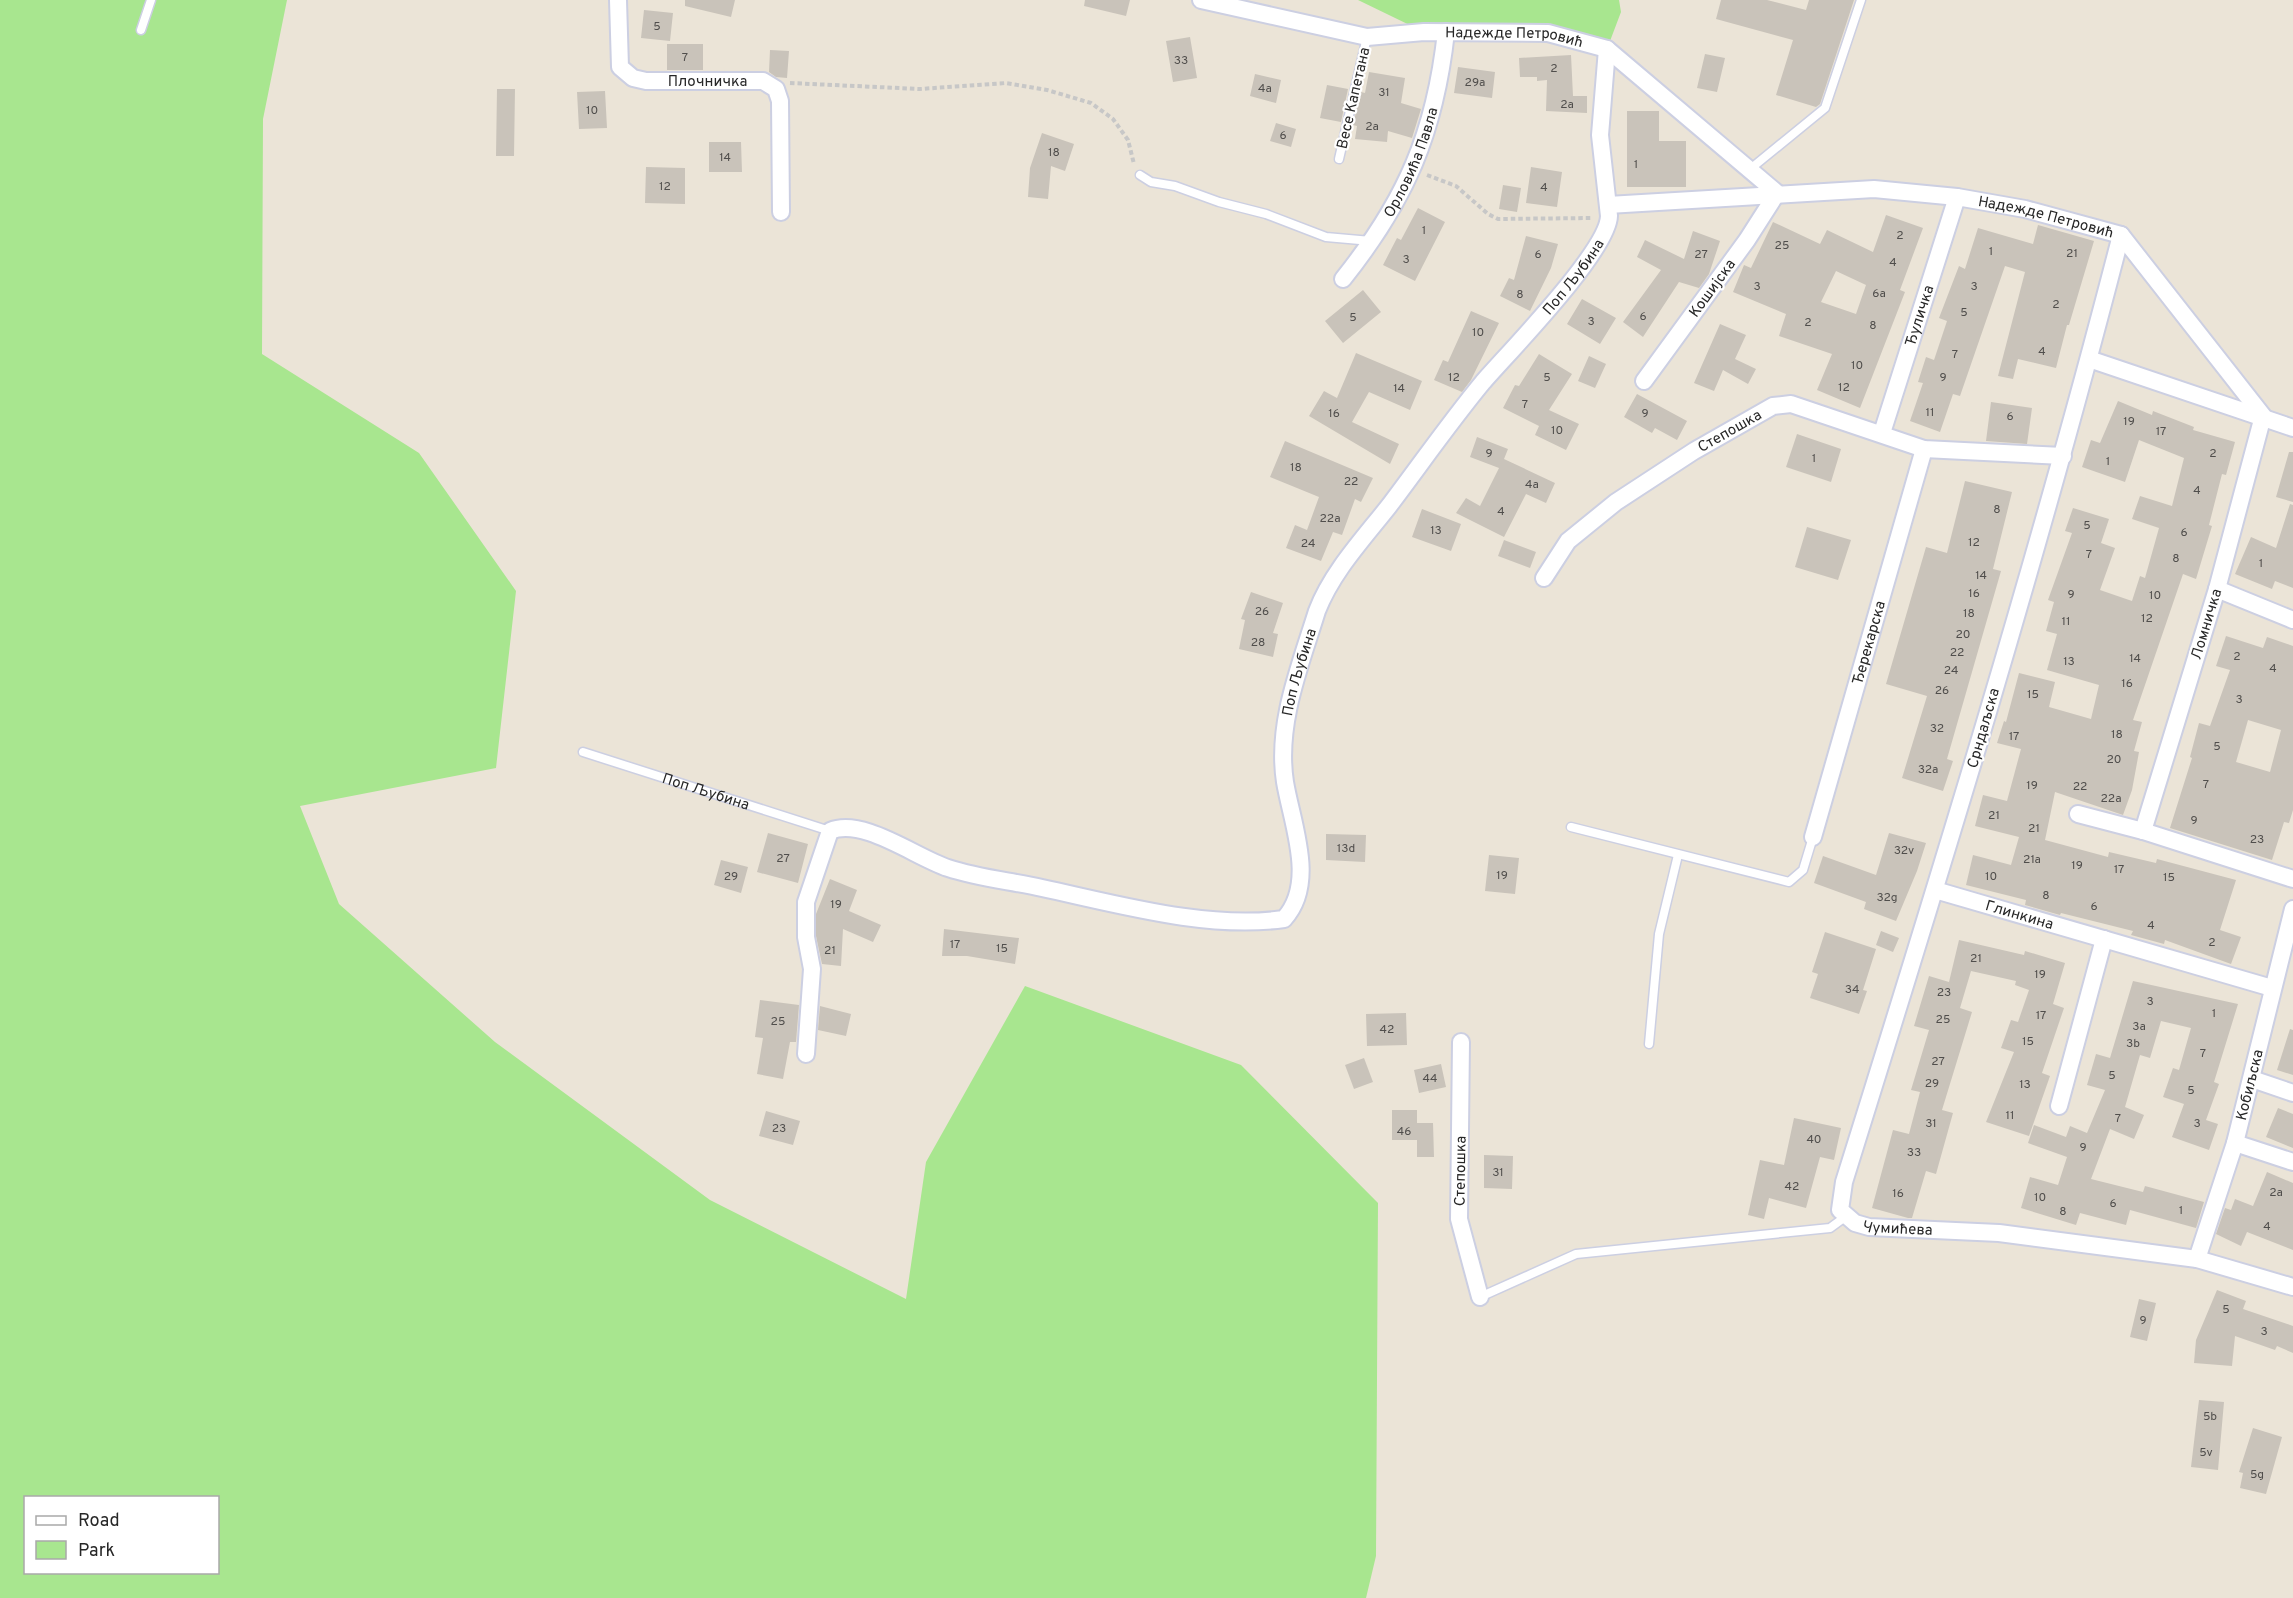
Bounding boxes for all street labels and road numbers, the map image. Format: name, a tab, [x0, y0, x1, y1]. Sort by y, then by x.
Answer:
street label: Надежде Петровић	[1445, 24, 1585, 53]
street label: Весе Капетана	[1334, 46, 1375, 151]
street label: Плочничка	[668, 73, 747, 92]
street label: Орловића Павла	[1380, 106, 1443, 222]
street label: Надежде Петровић	[1976, 193, 2116, 244]
street label: Поп Љубина	[1539, 236, 1609, 320]
street label: Кошијска	[1686, 256, 1741, 322]
street label: Ђуличка	[1902, 283, 1939, 349]
street label: Степошка	[1695, 406, 1766, 458]
street label: Ломничка	[2188, 587, 2227, 662]
street label: Ђерекарска	[1849, 599, 1891, 687]
street label: Поп Љубина	[1279, 626, 1322, 718]
street label: Срндаљска	[1964, 686, 2005, 771]
street label: Поп Љубина	[659, 770, 751, 816]
street label: Глинкина	[1983, 897, 2055, 935]
street label: Кобиљска	[2233, 1048, 2269, 1123]
street label: Степошка	[1451, 1136, 1472, 1206]
street label: Чумићева	[1860, 1217, 1933, 1241]

